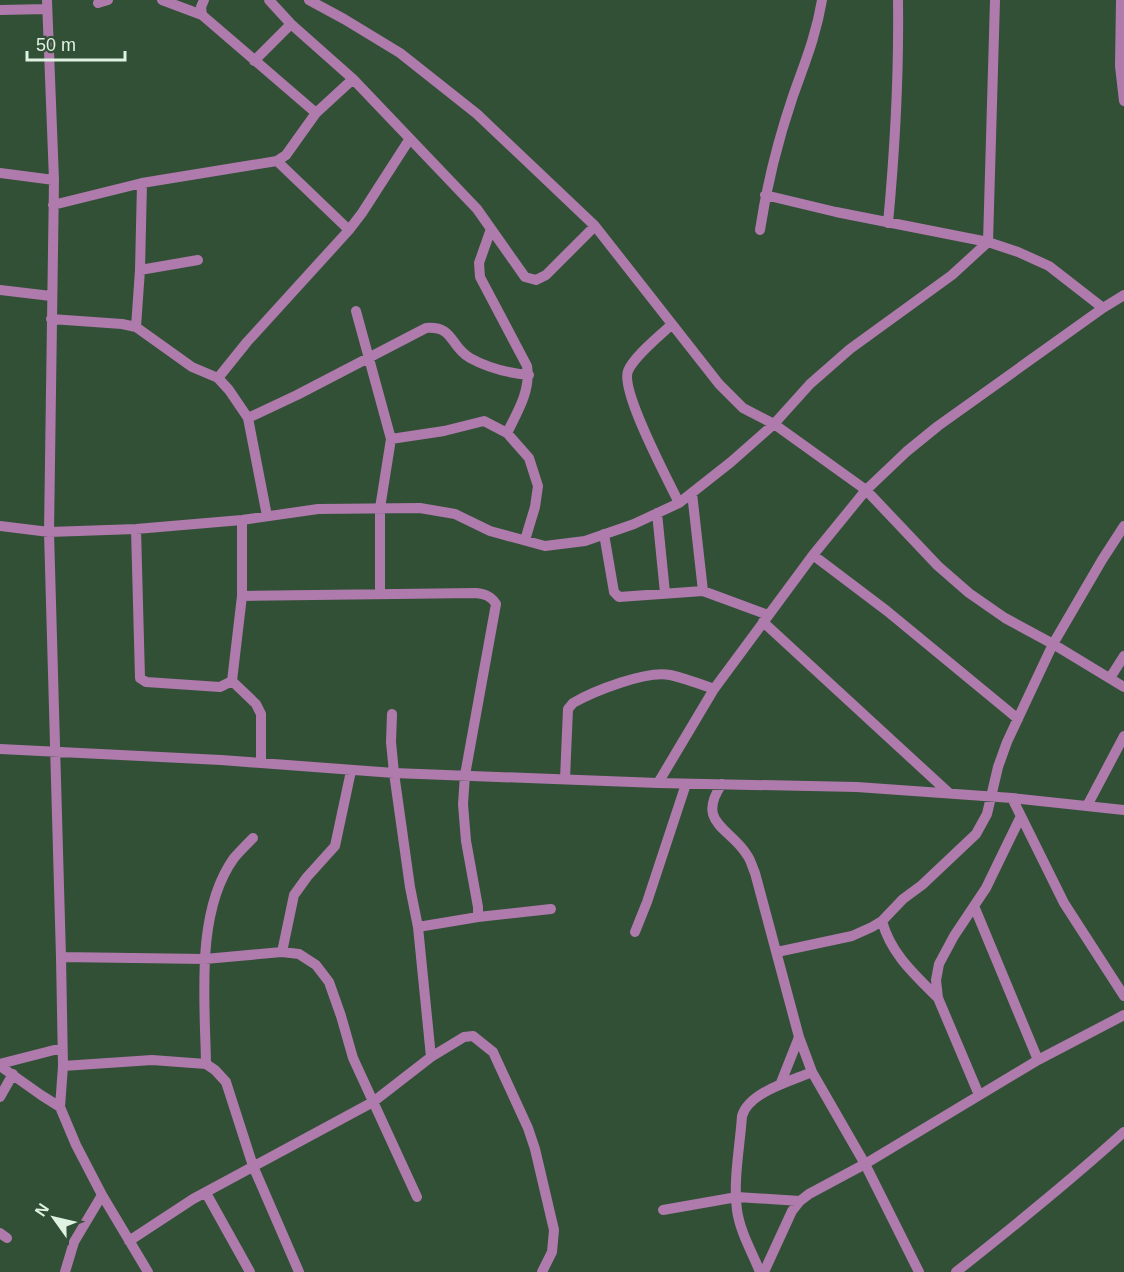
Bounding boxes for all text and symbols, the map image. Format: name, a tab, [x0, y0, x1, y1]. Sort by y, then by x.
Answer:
scale bar	[27, 24, 124, 62]
text: 50 m	[36, 35, 76, 55]
north arrow	[24, 1188, 84, 1248]
text: N	[32, 1200, 52, 1219]

